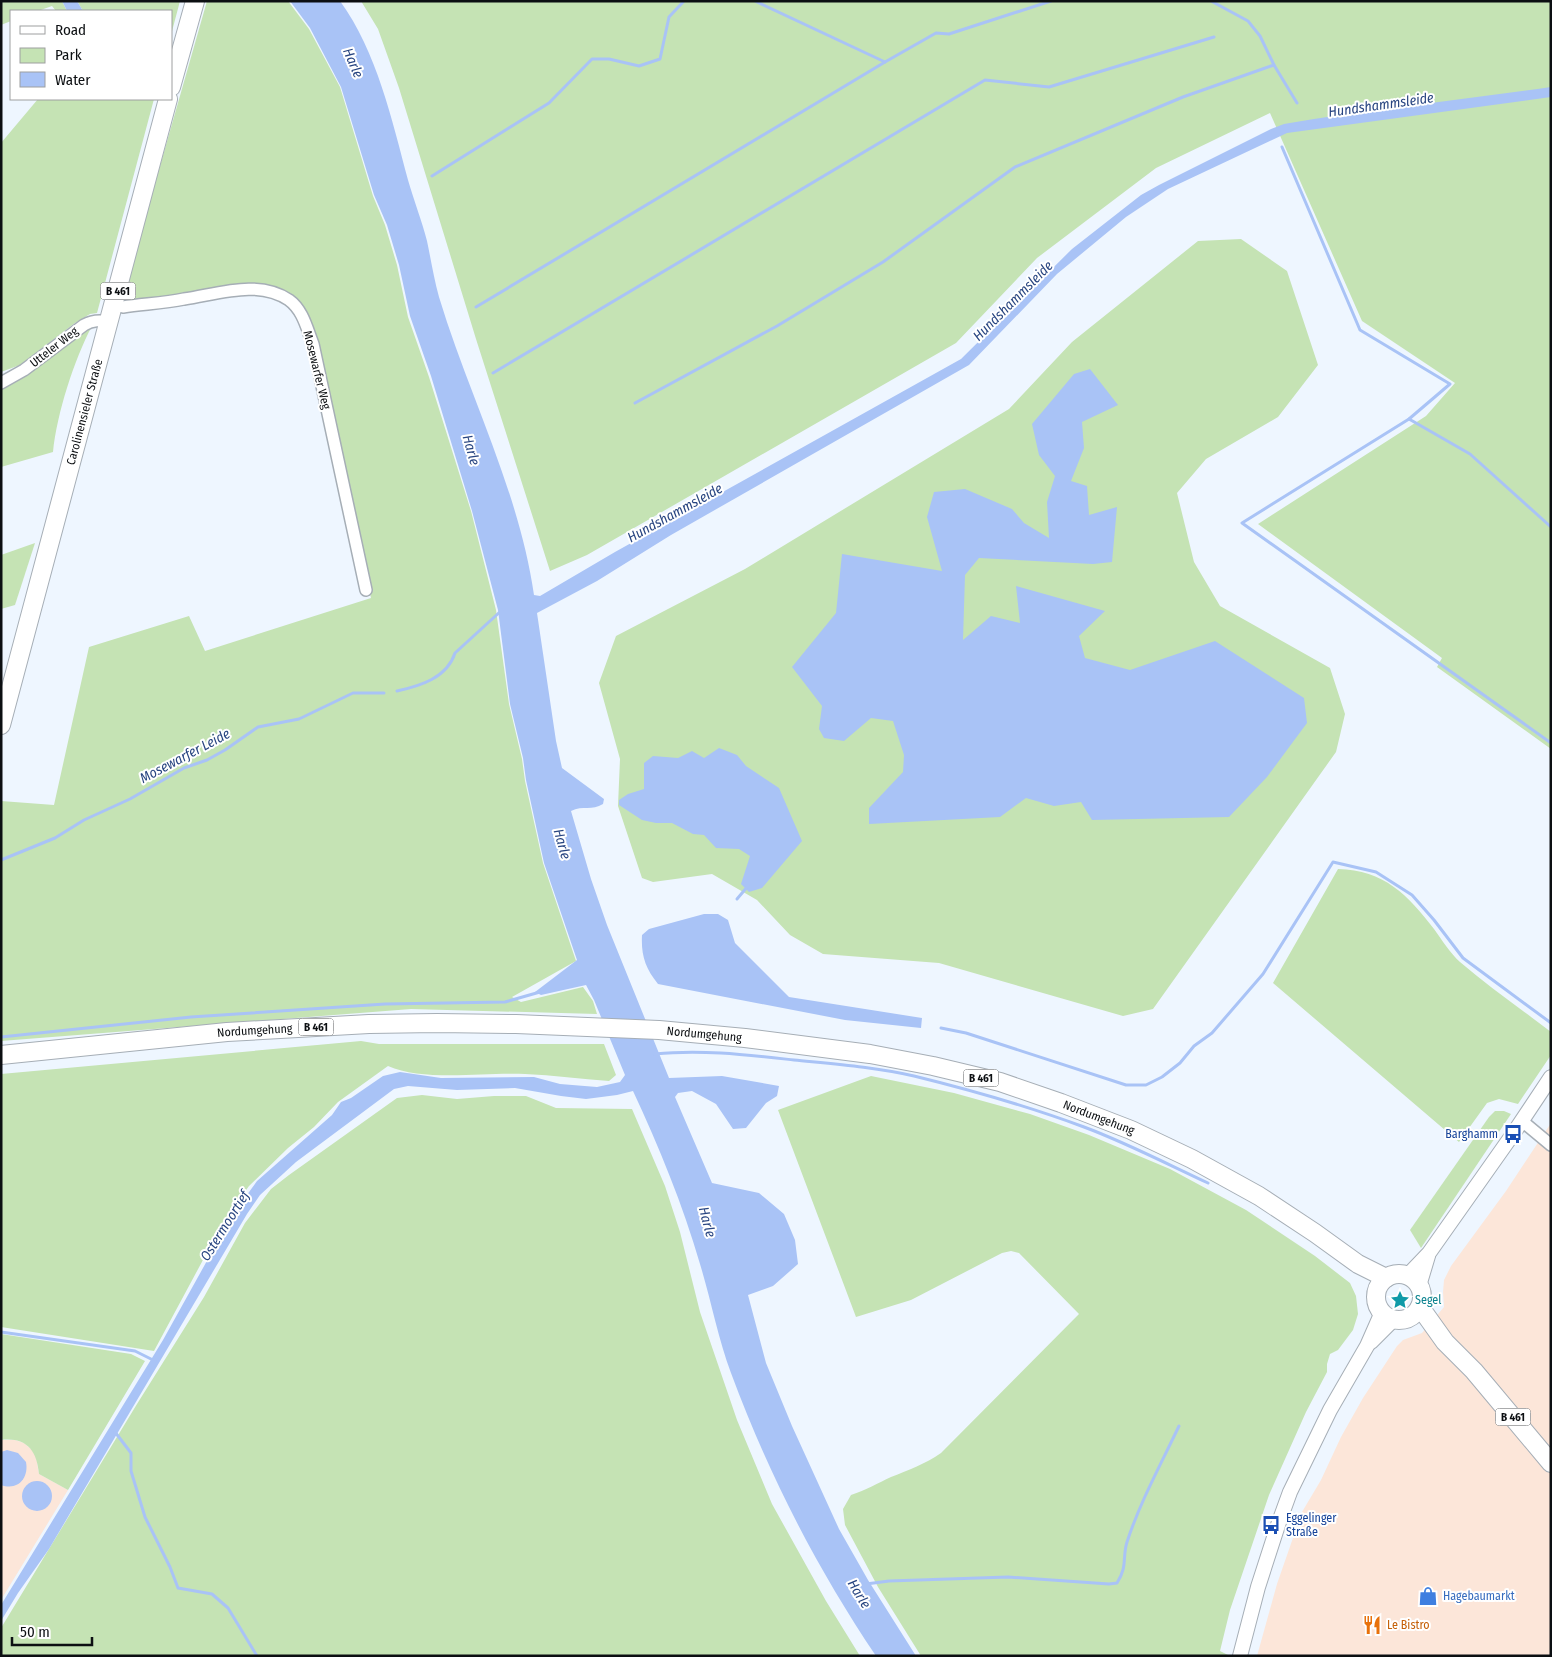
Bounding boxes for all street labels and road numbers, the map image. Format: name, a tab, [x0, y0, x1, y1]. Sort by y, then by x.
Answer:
road number: B 461	[100, 282, 136, 300]
street label: Utteler Weg	[27, 324, 81, 370]
street label: Mosewarfer Weg	[300, 329, 334, 411]
street label: Carolinensieler Straße	[64, 357, 105, 466]
road number: B 461	[298, 1019, 334, 1036]
street label: Nordumgehung	[216, 1021, 293, 1040]
street label: Nordumgehung	[666, 1024, 743, 1045]
road number: B 461	[964, 1070, 998, 1086]
street label: Nordumgehung	[1061, 1097, 1137, 1138]
road number: B 461	[1496, 1408, 1530, 1425]

